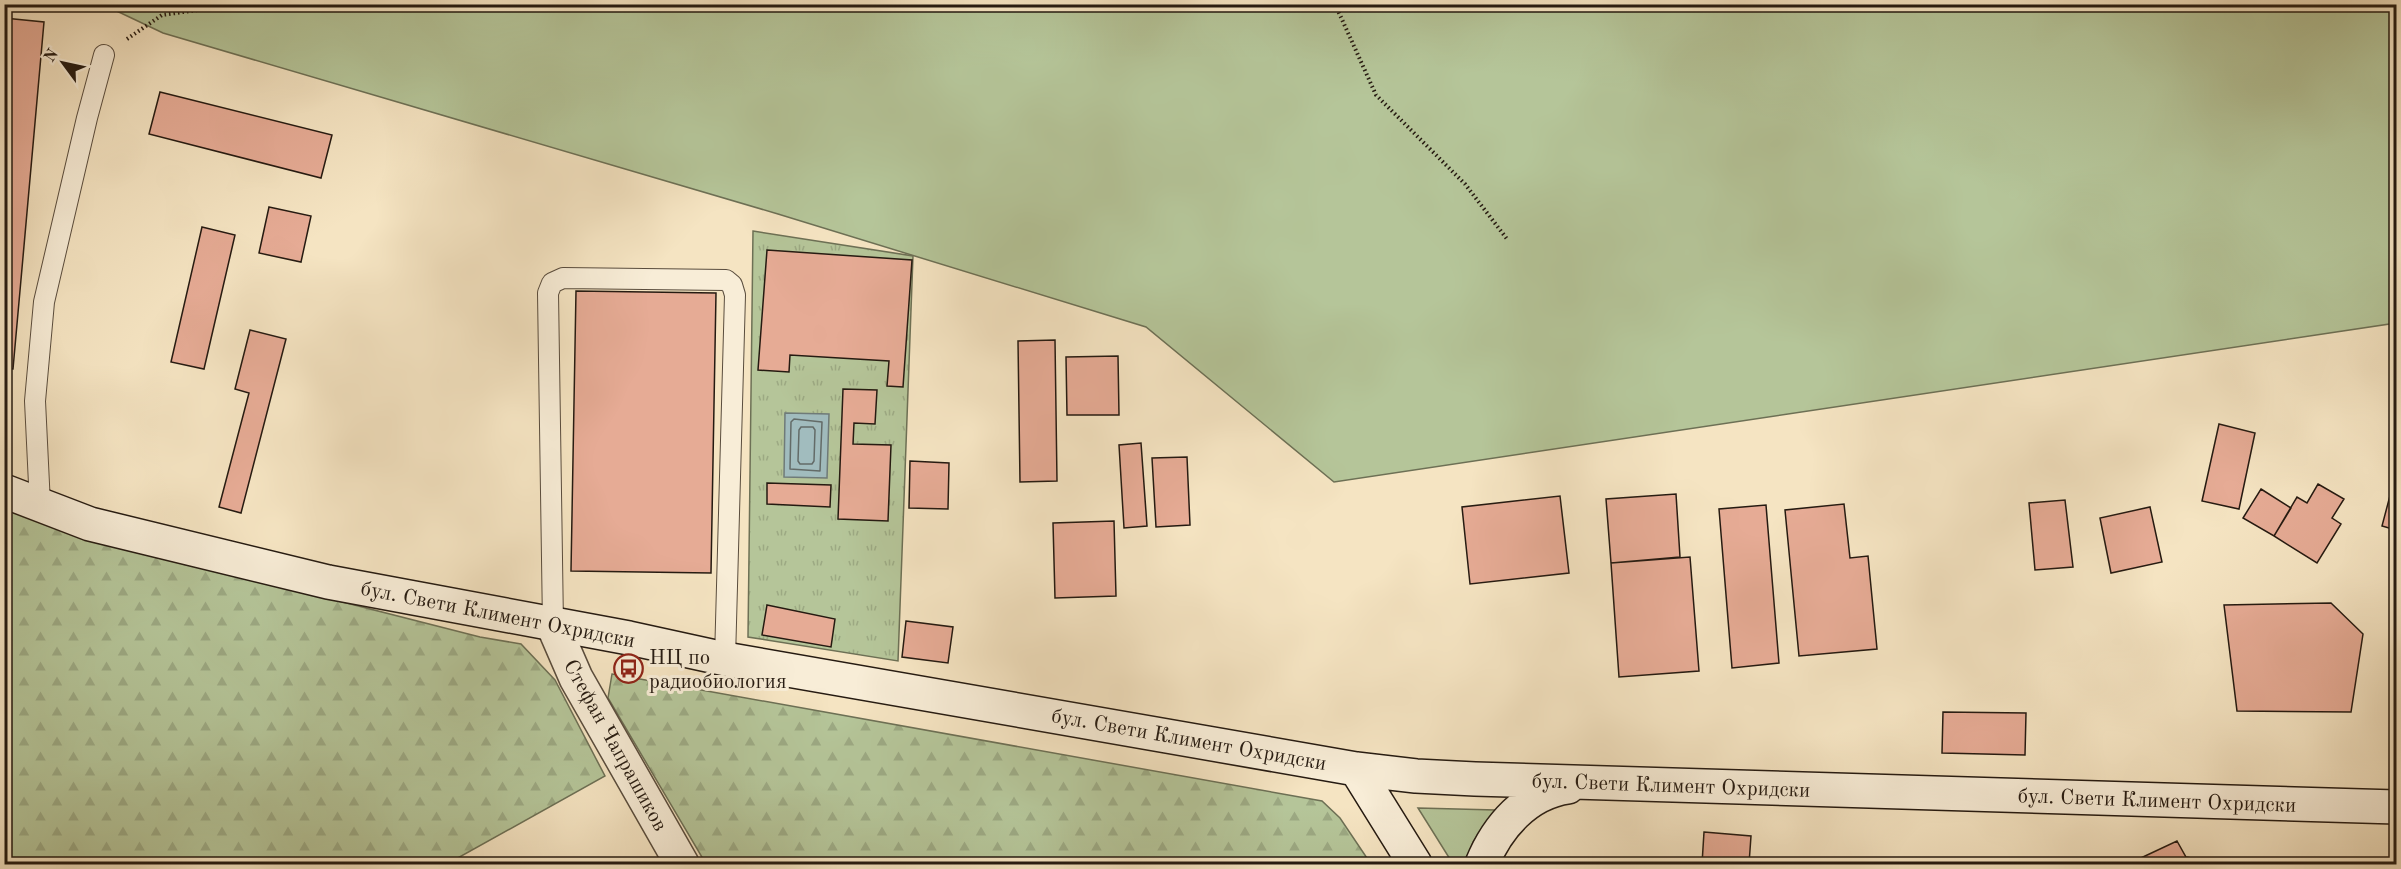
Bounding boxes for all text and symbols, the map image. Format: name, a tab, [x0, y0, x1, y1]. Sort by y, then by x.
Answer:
north arrow	[33, 33, 93, 93]
text: N	[42, 46, 63, 65]
street label: бул. Свети Климент Охридски	[359, 579, 637, 652]
place label: НЦ по радиобиология	[649, 648, 787, 693]
bus stop icon: НЦ по радиобиология	[612, 653, 644, 685]
street label: Стефан Чапрашиков	[559, 657, 670, 835]
street label: бул. Свети Климент Охридски	[1050, 706, 1328, 775]
street label: бул. Свети Климент Охридски	[1531, 771, 1811, 802]
street label: бул. Свети Климент Охридски	[2017, 786, 2297, 817]

